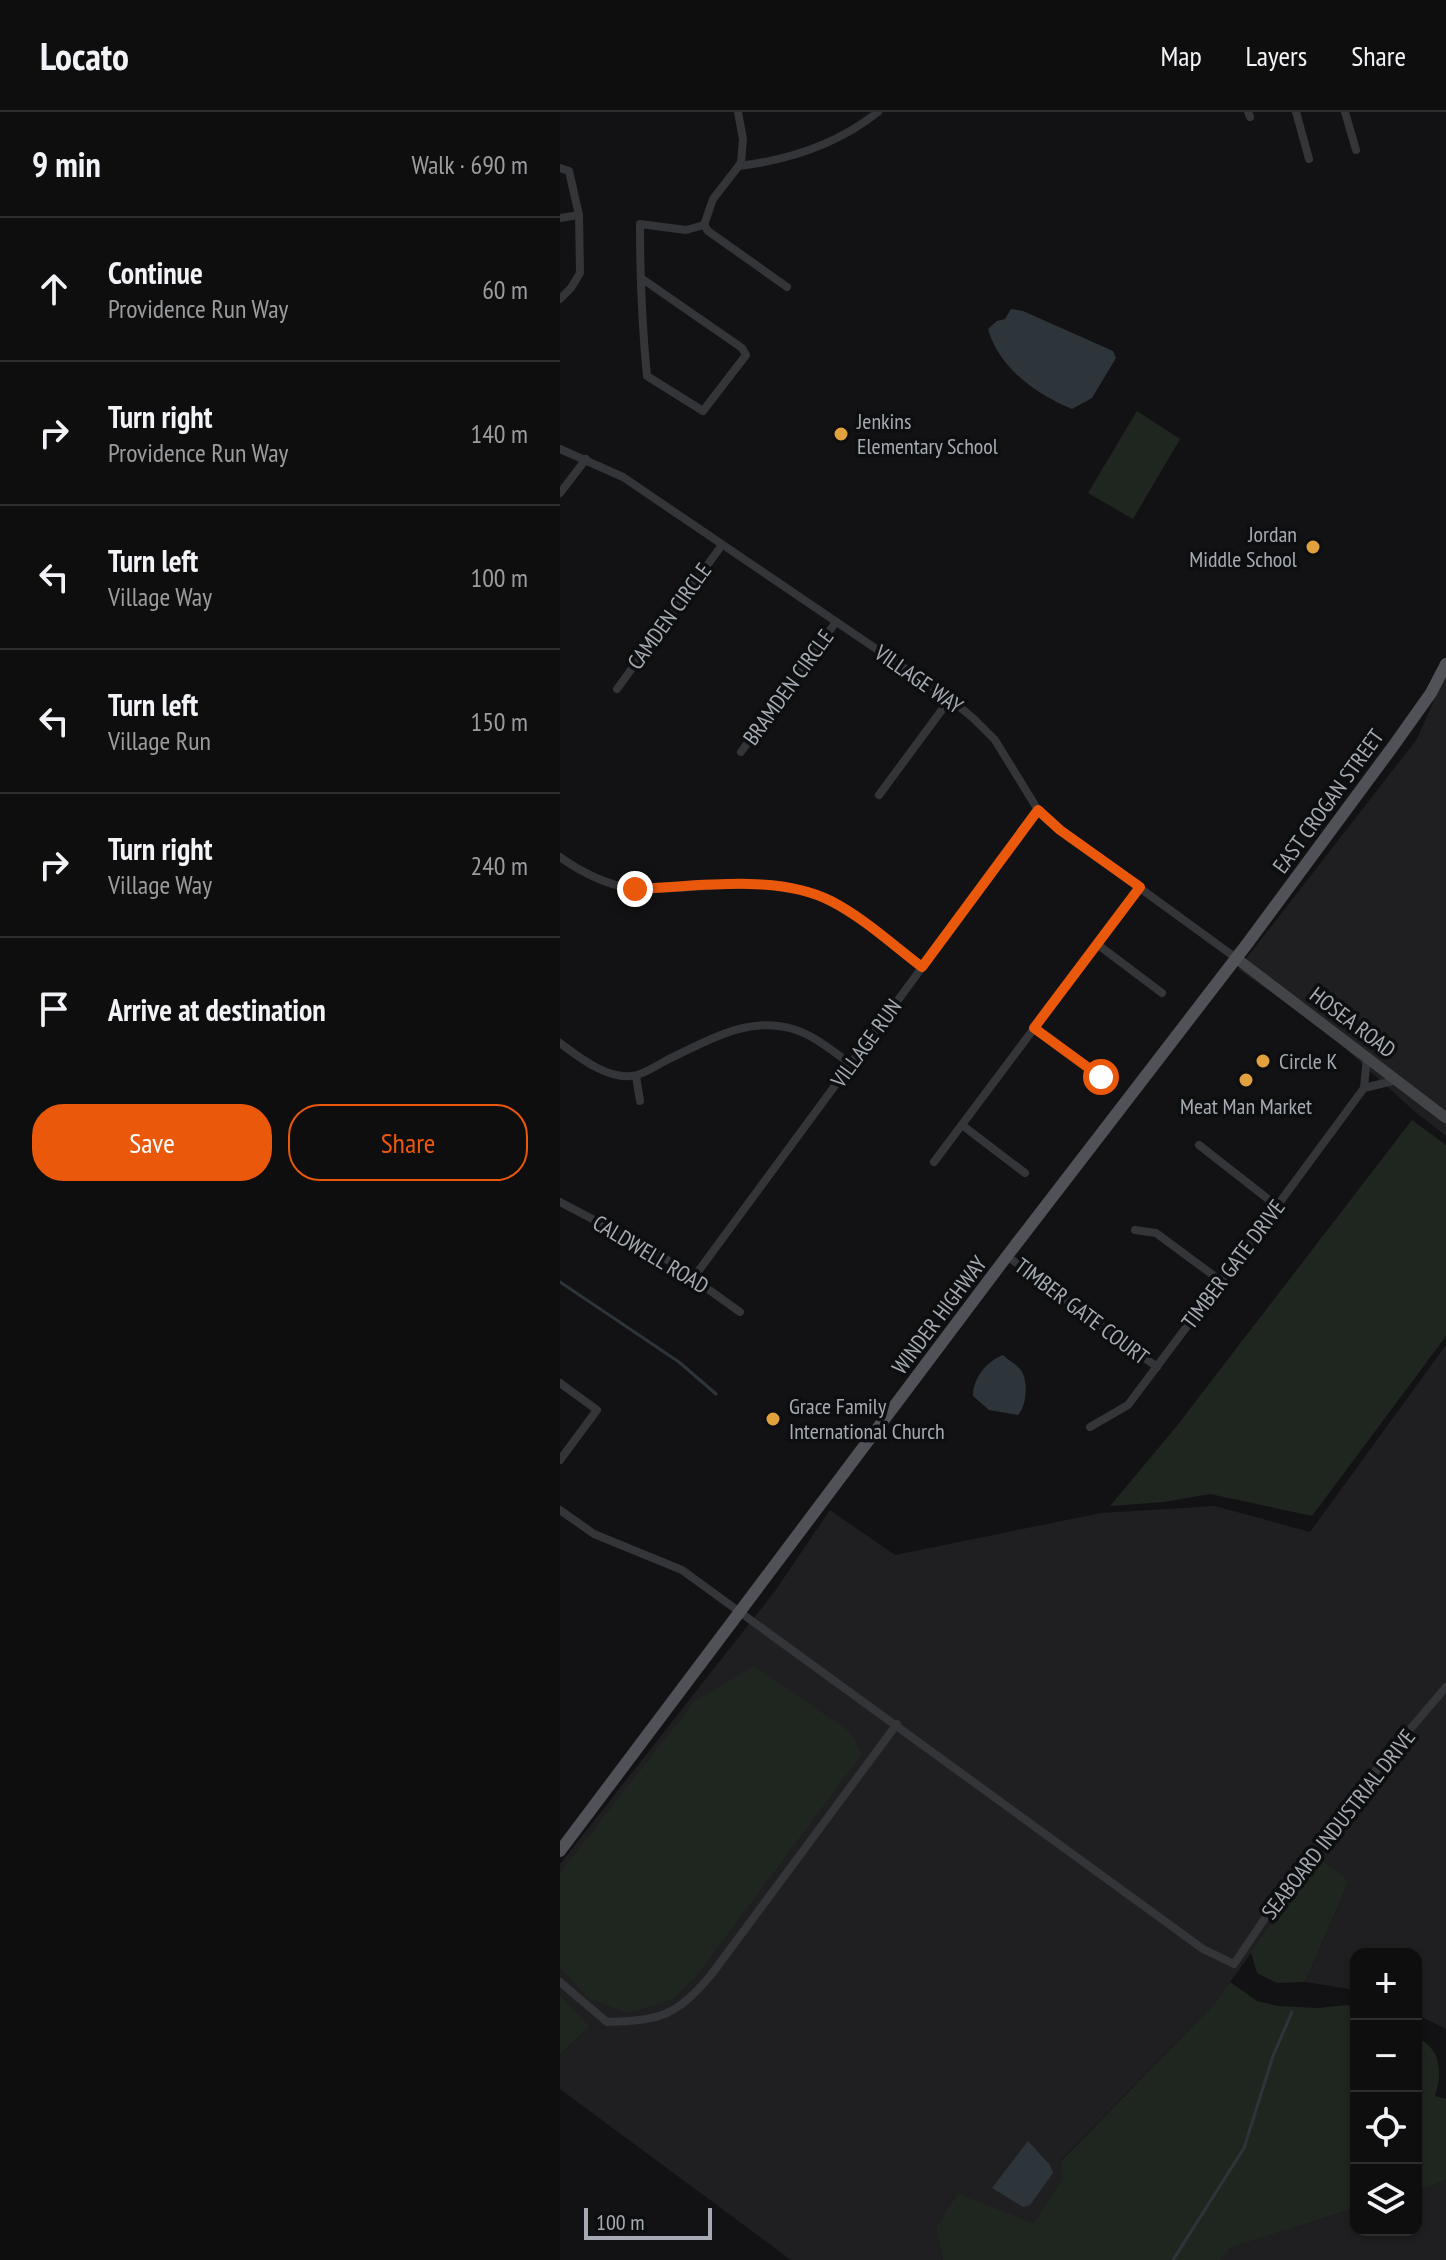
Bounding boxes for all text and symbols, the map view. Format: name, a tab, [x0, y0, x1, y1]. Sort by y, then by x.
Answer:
text: Locato	[40, 31, 129, 80]
text: Map	[1160, 37, 1202, 74]
text: Layers	[1246, 37, 1307, 74]
text: Share	[1351, 37, 1406, 74]
text: 9 min	[32, 142, 101, 186]
text: Walk · 690 m	[411, 148, 528, 181]
text: Continue	[108, 253, 203, 292]
icon: ahead	[32, 267, 76, 311]
text: 60 m	[482, 273, 528, 306]
text: Providence Run Way	[108, 292, 288, 325]
text: Turn right	[108, 397, 212, 436]
place label: Jenkins Elementary School	[856, 407, 999, 460]
icon: right	[32, 411, 76, 455]
text: 140 m	[470, 417, 528, 450]
marker: Jenkins Elementary School	[832, 425, 850, 443]
text: Providence Run Way	[108, 436, 288, 469]
place label: Jordan Middle School	[1189, 520, 1298, 573]
marker: Jordan Middle School	[1304, 538, 1322, 556]
text: Turn left	[108, 541, 198, 580]
icon: left	[32, 555, 76, 599]
street label: CAMDEN CIRCLE	[621, 557, 717, 675]
text: 100 m	[470, 561, 528, 594]
text: Village Way	[108, 580, 212, 613]
street label: BRAMDEN CIRCLE	[737, 624, 839, 750]
street label: VILLAGE WAY	[869, 638, 969, 720]
text: Turn left	[108, 685, 198, 724]
icon: left	[32, 699, 76, 743]
text: 150 m	[470, 705, 528, 738]
street label: EAST CROGAN STREET	[1266, 723, 1390, 879]
text: Village Run	[108, 724, 211, 757]
text: Turn right	[108, 829, 212, 868]
icon: right	[32, 843, 76, 887]
text: 240 m	[470, 849, 528, 882]
text: Village Way	[108, 868, 212, 901]
route end	[617, 871, 653, 907]
street label: HOSEA ROAD	[1304, 981, 1402, 1063]
icon: arrive	[32, 987, 76, 1031]
text: Arrive at destination	[108, 990, 326, 1029]
street label: VILLAGE RUN	[824, 993, 907, 1093]
place label: Circle K	[1279, 1047, 1338, 1075]
marker: Circle K	[1254, 1052, 1272, 1070]
route start	[1083, 1059, 1119, 1095]
marker: Meat Man Market	[1237, 1071, 1255, 1089]
place label: Meat Man Market	[1180, 1092, 1312, 1120]
button: Save	[32, 1104, 272, 1181]
button: Share	[288, 1104, 528, 1181]
street label: TIMBER GATE DRIVE	[1175, 1194, 1291, 1334]
street label: CALDWELL ROAD	[588, 1208, 714, 1300]
street label: WINDER HIGHWAY	[885, 1250, 993, 1380]
street label: TIMBER GATE COURT	[1010, 1252, 1155, 1371]
place label: Grace Family International Church	[789, 1392, 945, 1445]
marker: Grace Family International Church	[764, 1410, 782, 1428]
street label: SEABOARD INDUSTRIAL DRIVE	[1255, 1723, 1421, 1925]
map controls	[1350, 1948, 1422, 2236]
button: +	[1350, 1948, 1422, 2020]
button: −	[1350, 2020, 1422, 2092]
button: locate	[1350, 2092, 1422, 2164]
button: layers	[1350, 2164, 1422, 2236]
scale bar	[584, 2204, 712, 2240]
text: 100 m	[596, 2208, 645, 2236]

